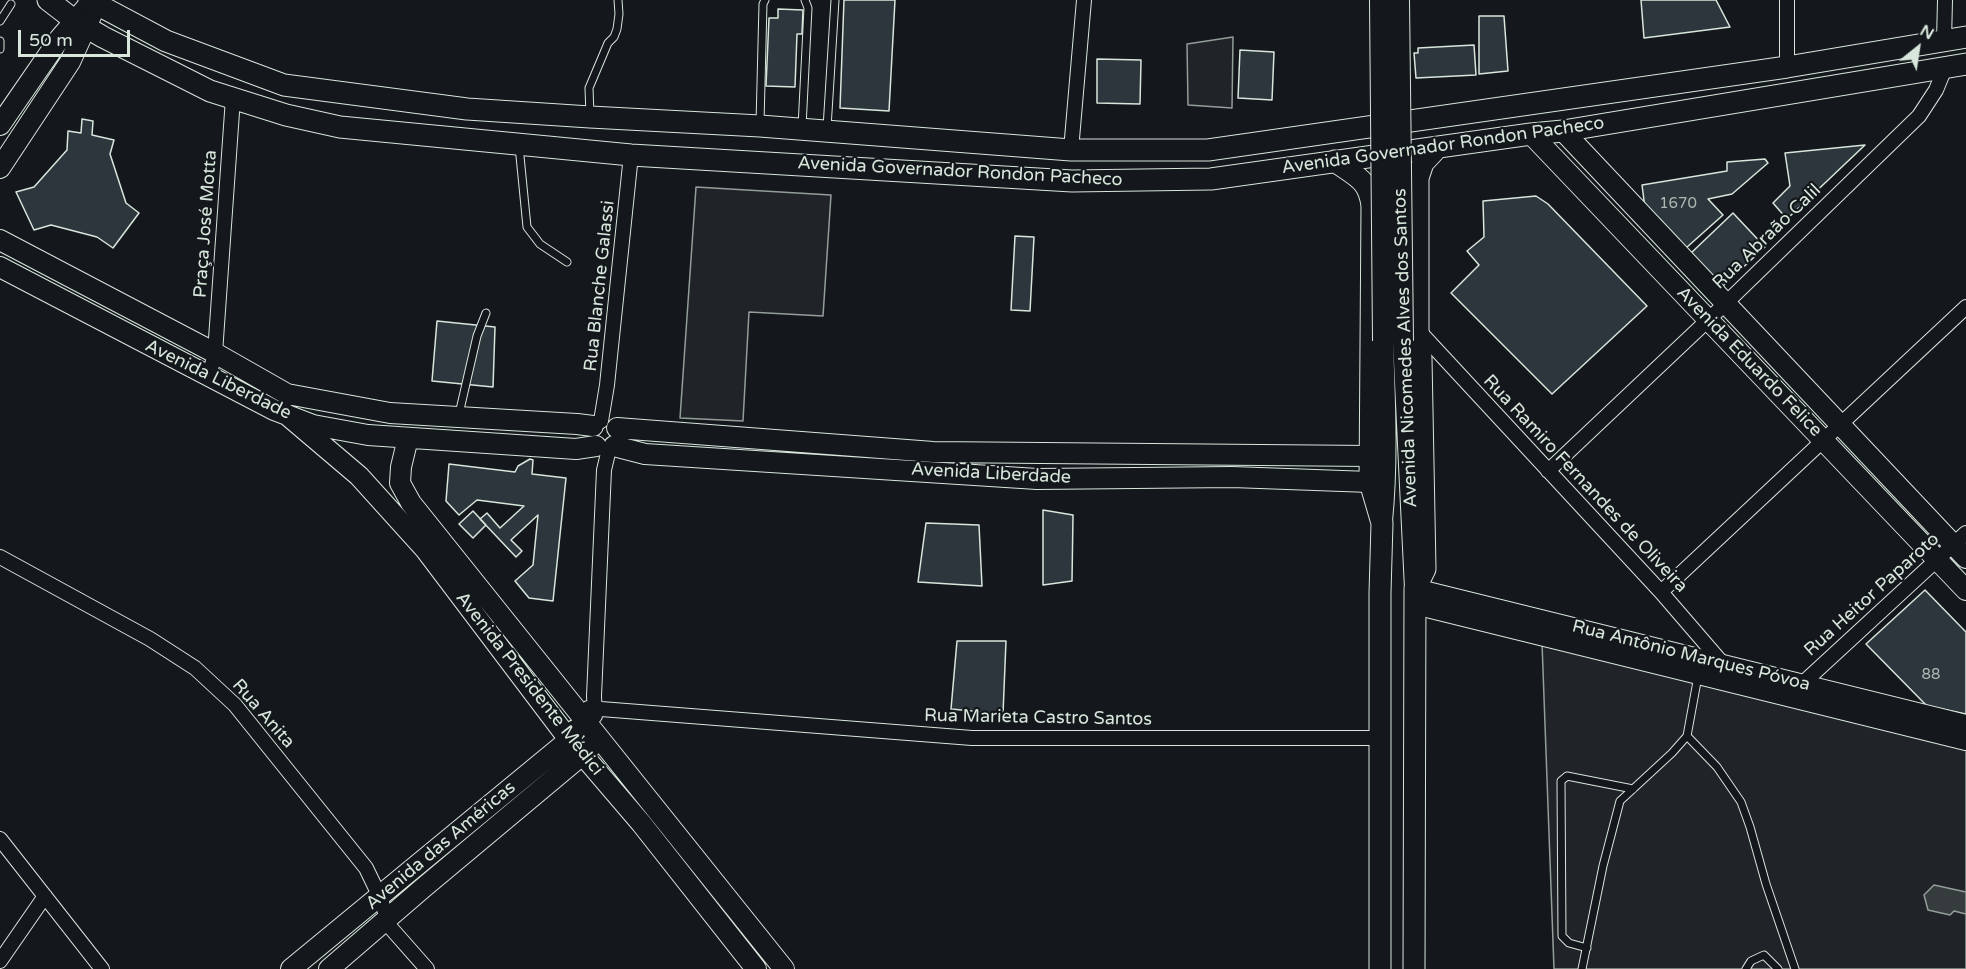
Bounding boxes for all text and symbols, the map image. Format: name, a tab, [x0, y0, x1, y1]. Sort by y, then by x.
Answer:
scale bar	[21, 18, 134, 56]
north arrow	[1888, 18, 1948, 78]
text: N	[1916, 21, 1938, 44]
text: 50 m	[29, 29, 73, 51]
street label: Avenida Governador Rondon Pacheco	[1280, 113, 1606, 179]
street label: Praça José Motta	[190, 149, 222, 299]
street label: Avenida Governador Rondon Pacheco	[797, 153, 1123, 191]
street label: Rua Abraão Calil	[1708, 180, 1826, 294]
street label: Avenida Nicomedes Alves dos Santos	[1390, 188, 1422, 508]
house number: 1670	[1659, 195, 1697, 213]
street label: Rua Blanche Galassi	[580, 199, 620, 373]
street label: Avenida Eduardo Felice	[1672, 282, 1826, 442]
street label: Avenida Liberdade	[141, 335, 295, 425]
street label: Rua Ramiro Fernandes de Oliveira	[1478, 371, 1692, 597]
street label: Avenida Liberdade	[911, 459, 1071, 489]
street label: Rua Heitor Paparoto	[1800, 529, 1944, 661]
street label: Avenida Presidente Médici	[451, 588, 607, 780]
street label: Rua Antônio Marques Póvoa	[1570, 616, 1812, 696]
house number: 88	[1922, 666, 1940, 684]
street label: Rua Anita	[227, 675, 299, 753]
street label: Rua Marieta Castro Santos	[924, 705, 1152, 731]
street label: Avenida das Américas	[362, 777, 520, 915]

